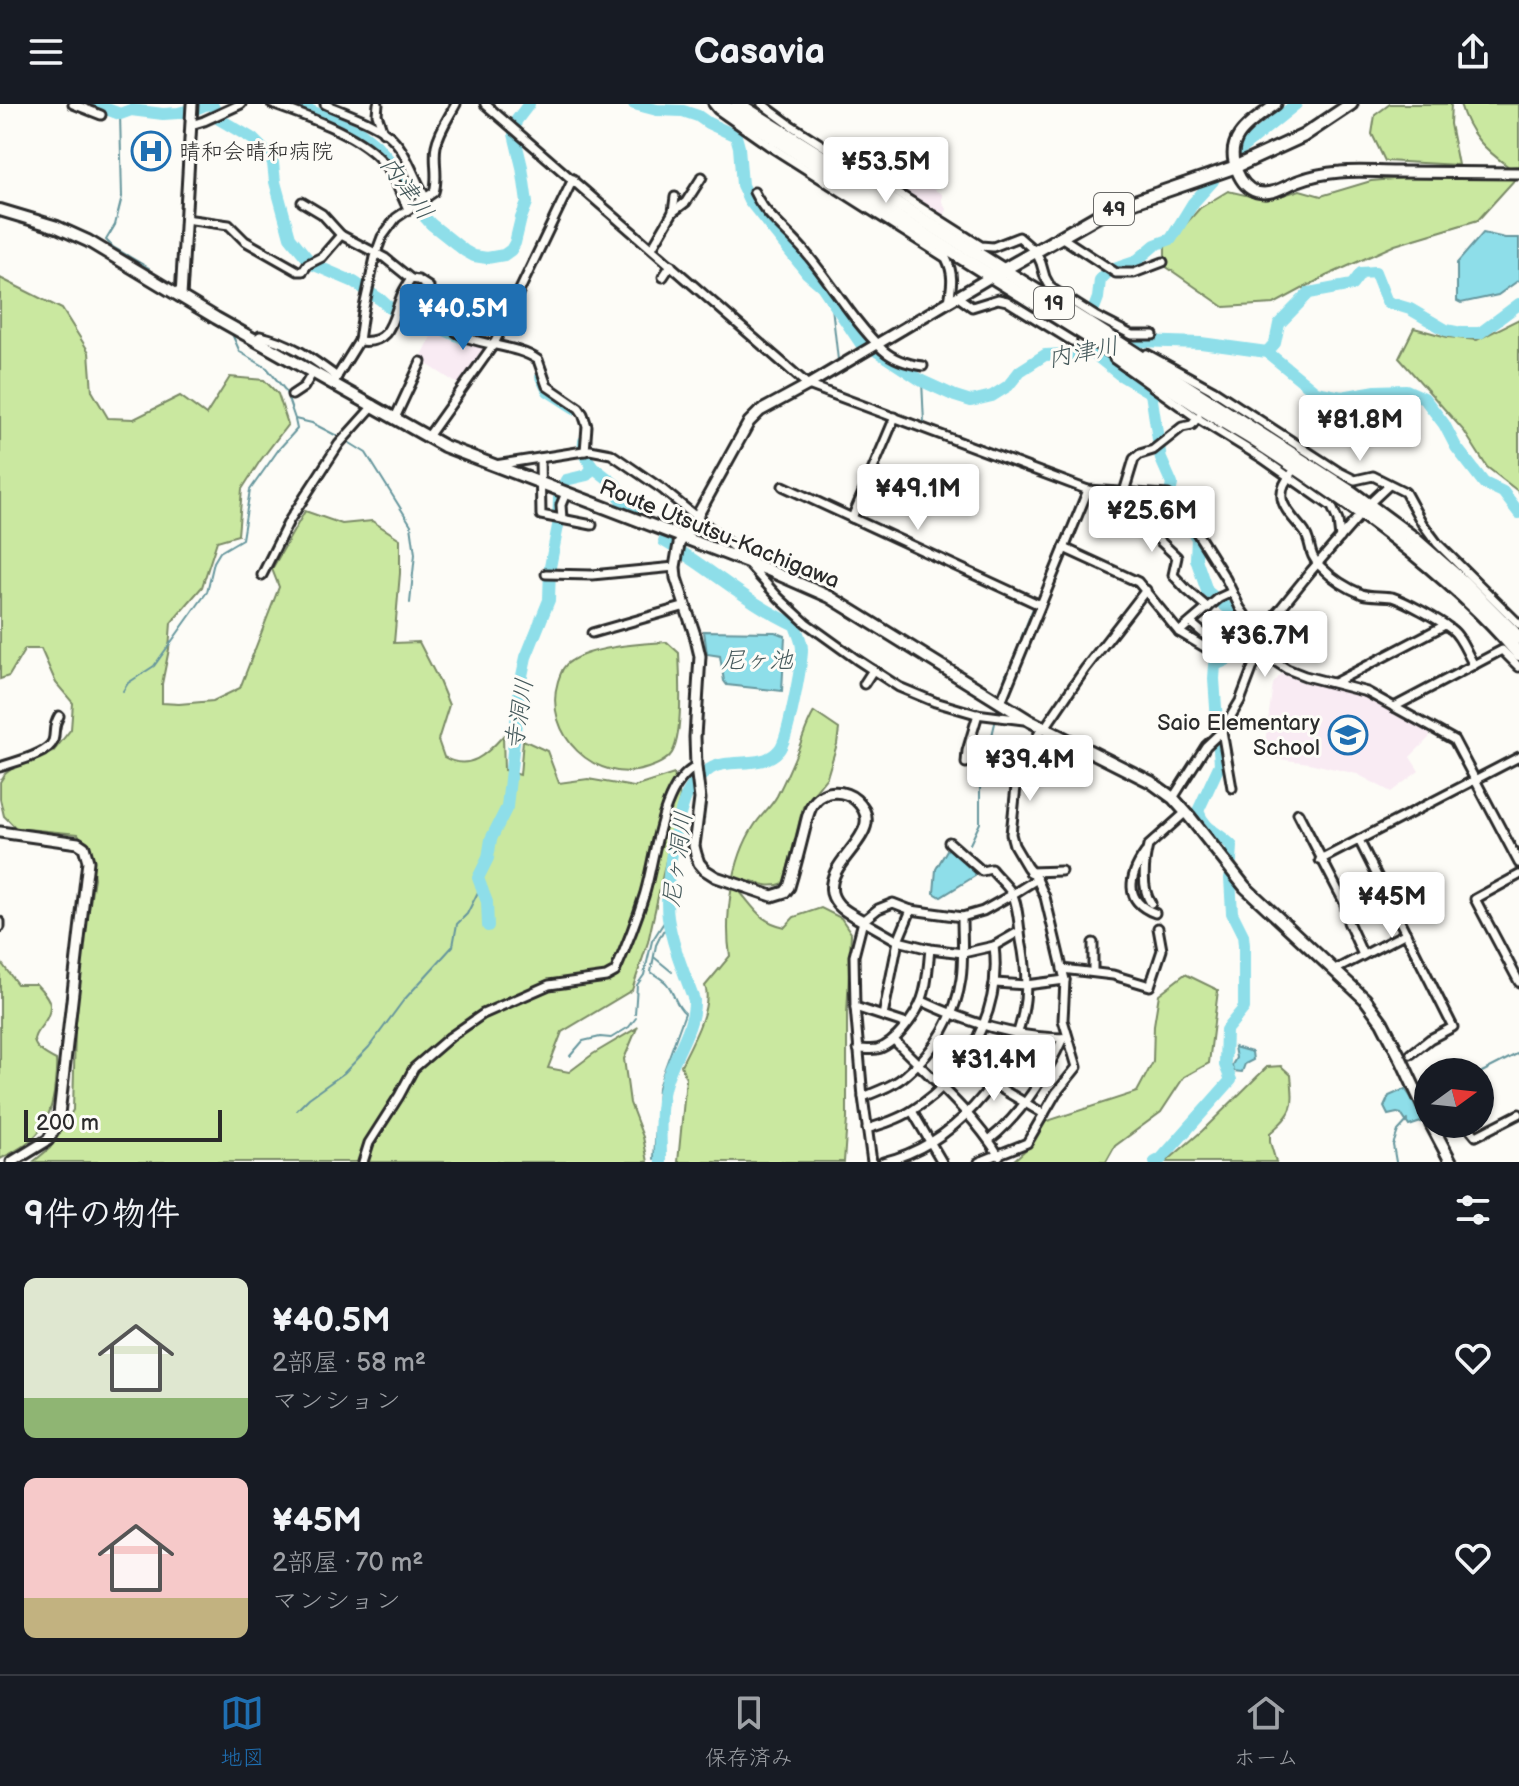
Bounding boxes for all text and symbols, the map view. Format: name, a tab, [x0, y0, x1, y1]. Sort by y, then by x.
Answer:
icon: menu	[24, 30, 68, 74]
icon: share	[1451, 30, 1495, 74]
text: Casavia	[694, 31, 825, 74]
hospital icon: 晴和会晴和病院	[130, 130, 172, 172]
pin: ¥53.5M	[821, 137, 951, 205]
place label: 晴和会晴和病院	[179, 139, 333, 166]
text: ¥53.5M	[841, 147, 931, 178]
water label: 内津川	[374, 151, 439, 226]
road number: 49	[1094, 193, 1134, 225]
pin: ¥40.5M	[398, 284, 528, 352]
road number: 19	[1034, 287, 1074, 319]
text: ¥40.5M	[418, 294, 508, 325]
water label: 内津川	[1045, 331, 1121, 374]
pin: ¥81.8M	[1295, 395, 1425, 463]
text: ¥81.8M	[1317, 405, 1403, 436]
pin: ¥49.1M	[853, 464, 983, 532]
street label: Route Utsutsu-Kachigawa	[595, 474, 843, 595]
text: ¥49.1M	[875, 474, 961, 505]
pin: ¥25.6M	[1087, 486, 1217, 554]
text: ¥25.6M	[1107, 496, 1197, 527]
pin: ¥36.7M	[1200, 611, 1330, 679]
text: ¥36.7M	[1220, 621, 1310, 652]
water label: 尼ヶ池	[721, 646, 794, 675]
water label: 寺洞川	[500, 676, 539, 752]
place label: Saio Elementary School	[1157, 710, 1320, 762]
school or university icon: Saio Elementary School	[1327, 714, 1369, 756]
pin: ¥39.4M	[965, 735, 1095, 803]
text: ¥39.4M	[985, 745, 1075, 776]
water label: 尼ヶ洞川	[656, 810, 699, 909]
pin: ¥45M	[1345, 872, 1439, 940]
text: ¥45M	[1358, 882, 1426, 913]
pin: ¥31.4M	[929, 1035, 1059, 1103]
text: ¥31.4M	[951, 1045, 1037, 1076]
north arrow	[1414, 1058, 1494, 1138]
map controls	[1414, 1058, 1494, 1138]
scale bar	[24, 1106, 222, 1142]
text: 200 m	[36, 1110, 99, 1137]
icon: filters	[1451, 1188, 1495, 1232]
text: 9件の物件	[24, 1194, 180, 1235]
text: ¥40.5M	[272, 1300, 391, 1341]
icon: home	[88, 1310, 184, 1406]
icon: heart	[1451, 1336, 1495, 1380]
text: 2部屋 · 58 m²	[272, 1348, 426, 1379]
text: マンション	[272, 1386, 401, 1417]
text: ¥45M	[272, 1500, 362, 1541]
icon: home	[88, 1510, 184, 1606]
icon: heart	[1451, 1536, 1495, 1580]
text: 2部屋 · 70 m²	[272, 1548, 423, 1579]
text: マンション	[272, 1586, 401, 1617]
tab: 地図	[220, 1691, 264, 1772]
tab: 保存済み	[705, 1691, 793, 1772]
tab: ホーム	[1234, 1691, 1299, 1772]

